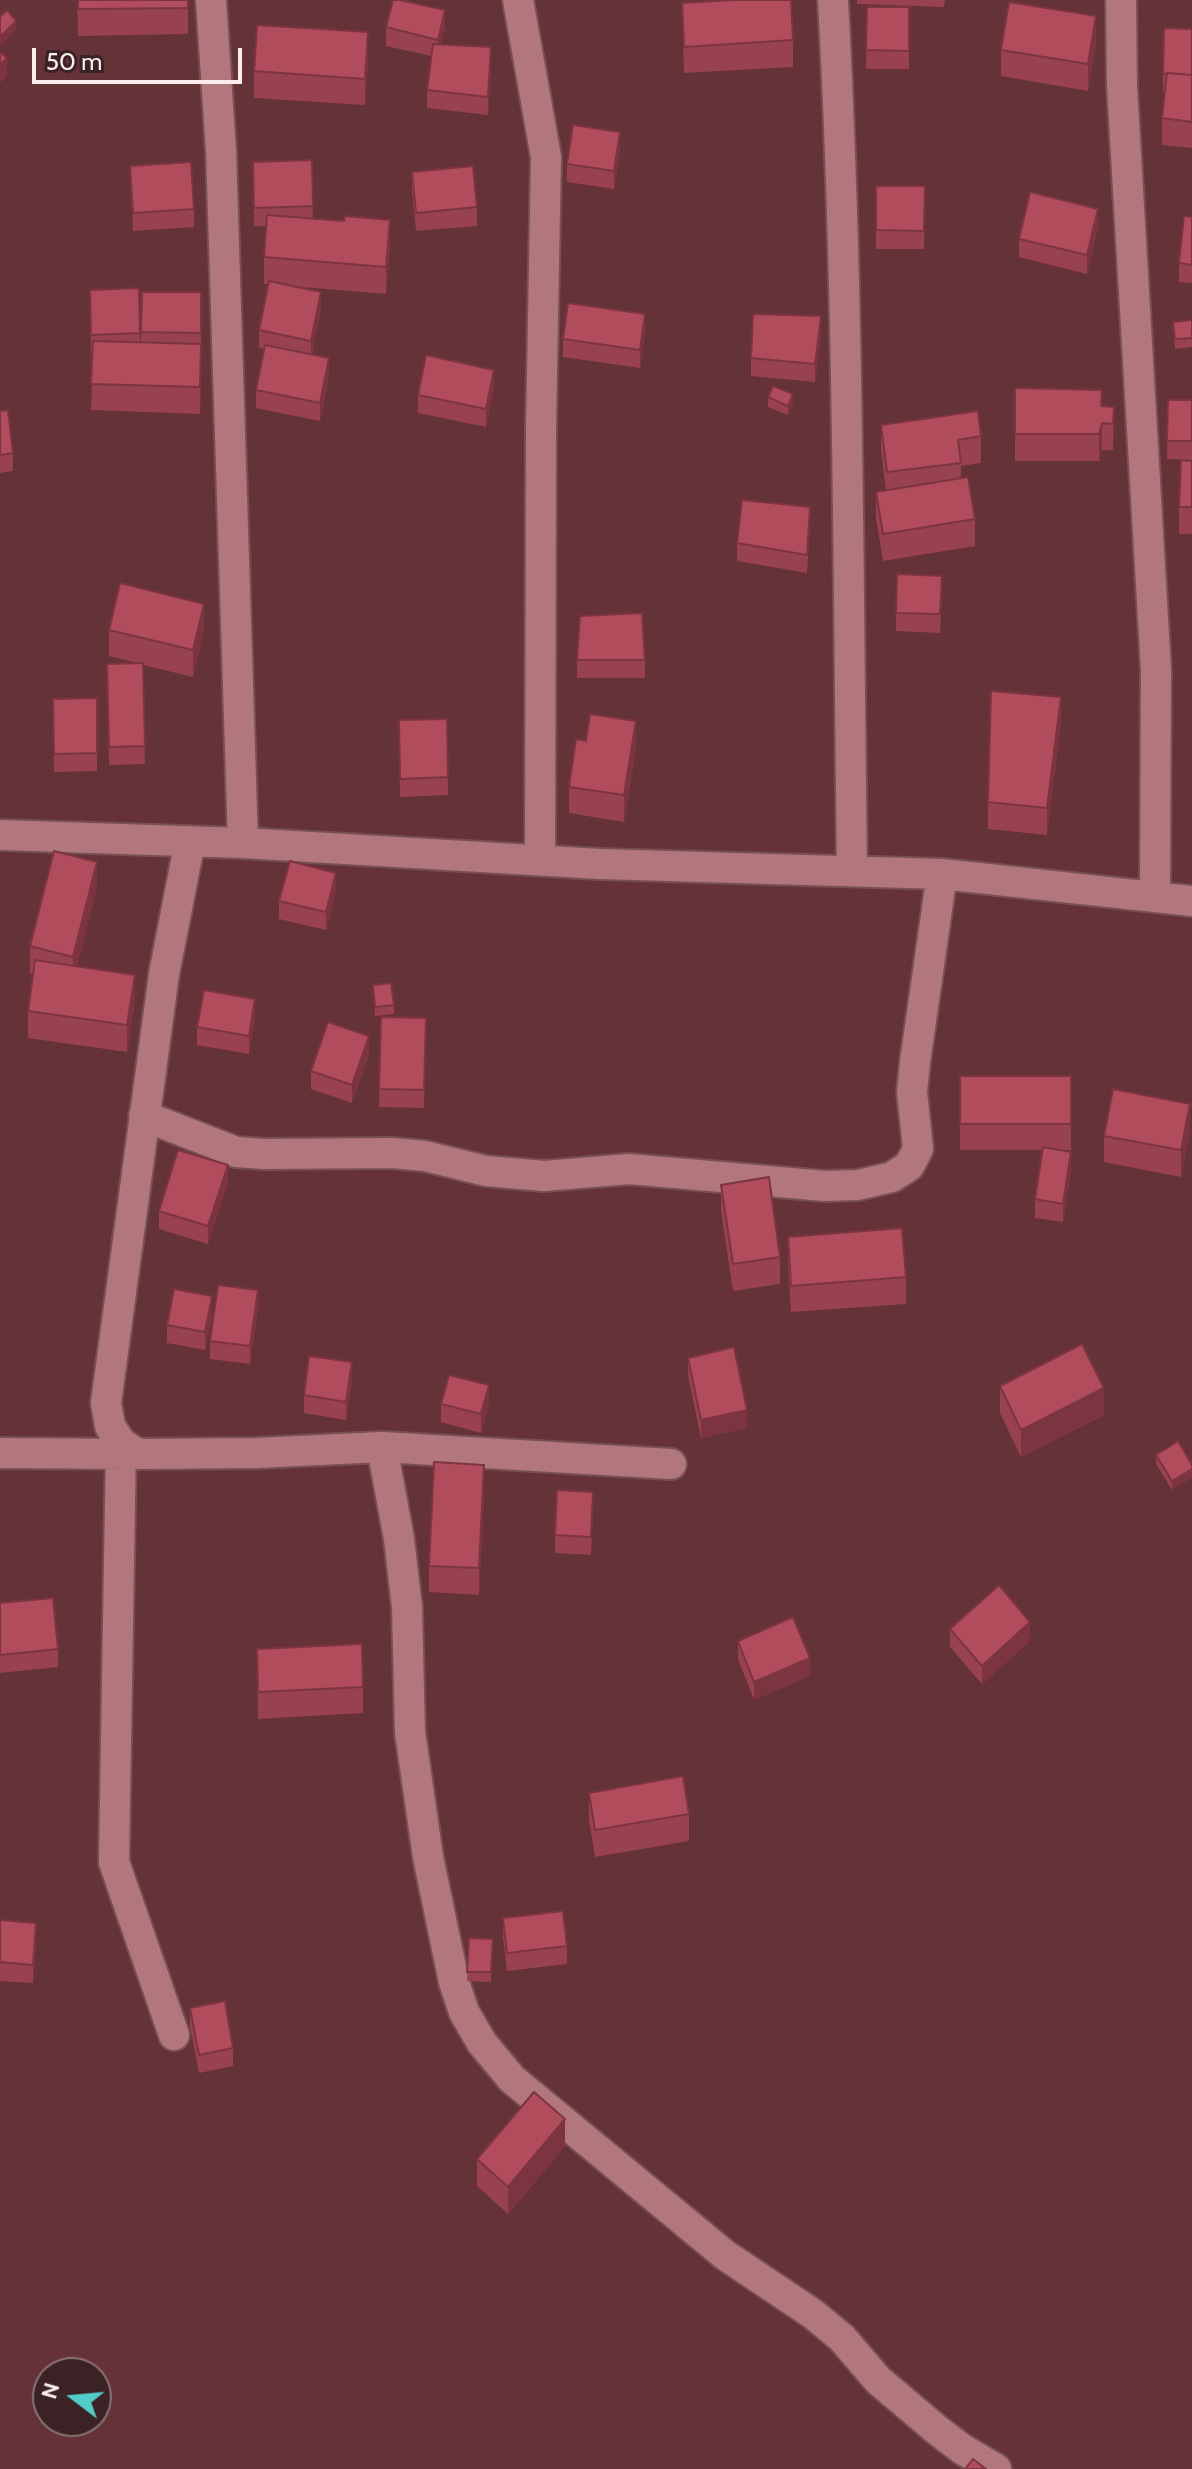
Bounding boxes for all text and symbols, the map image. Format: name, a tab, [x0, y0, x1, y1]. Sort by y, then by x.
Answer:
scale bar	[36, 32, 246, 82]
text: 50 m	[46, 47, 102, 76]
north arrow	[32, 2357, 112, 2437]
text: N	[35, 2380, 65, 2402]

